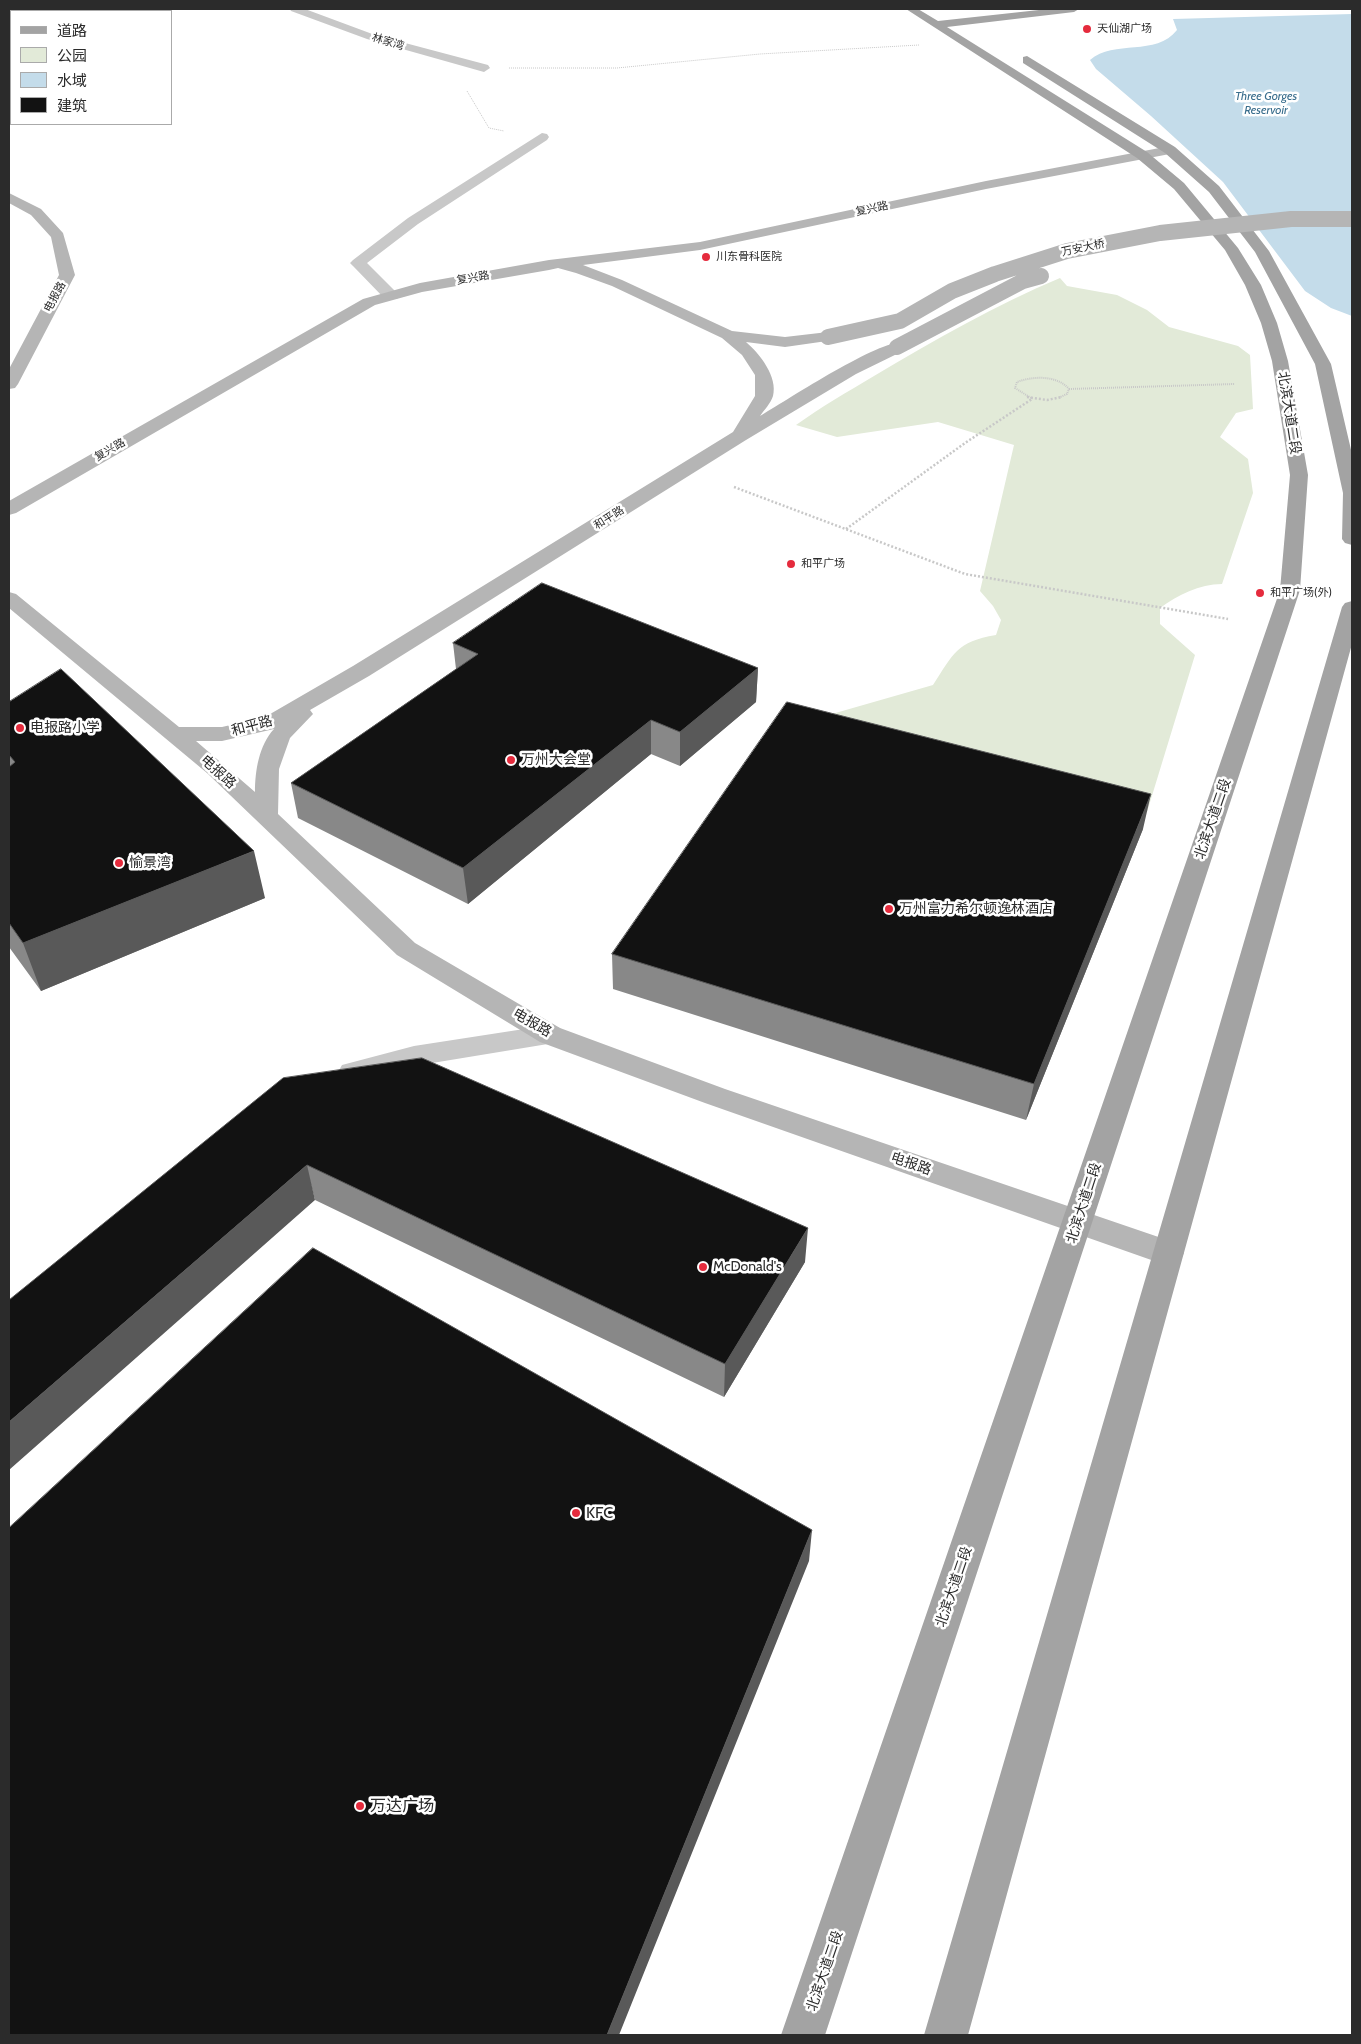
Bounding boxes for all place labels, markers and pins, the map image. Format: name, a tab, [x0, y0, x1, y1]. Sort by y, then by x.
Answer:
place label: 天仙湖广场	[1097, 22, 1152, 36]
marker: 天仙湖广场	[1081, 23, 1093, 35]
place label: 川东骨科医院	[716, 250, 782, 264]
marker: 川东骨科医院	[700, 251, 712, 263]
place label: 和平广场	[801, 557, 845, 571]
marker: 和平广场	[785, 558, 797, 570]
place label: 和平广场(外)	[1270, 586, 1332, 600]
marker: 和平广场(外)	[1254, 587, 1266, 599]
place label: 电报路小学	[30, 720, 100, 736]
marker: 电报路小学	[14, 722, 26, 734]
place label: 万州大会堂	[521, 752, 591, 768]
marker: 万州大会堂	[505, 754, 517, 766]
place label: 愉景湾	[129, 855, 171, 871]
marker: 愉景湾	[113, 857, 125, 869]
place label: 万州富力希尔顿逸林酒店	[899, 901, 1053, 917]
marker: 万州富力希尔顿逸林酒店	[883, 903, 895, 915]
place label: McDonald's	[713, 1259, 782, 1275]
marker: McDonald's	[697, 1261, 709, 1273]
place label: KFC	[586, 1503, 613, 1523]
marker: KFC	[570, 1507, 582, 1519]
place label: 万达广场	[370, 1796, 434, 1816]
marker: 万达广场	[354, 1800, 366, 1812]

